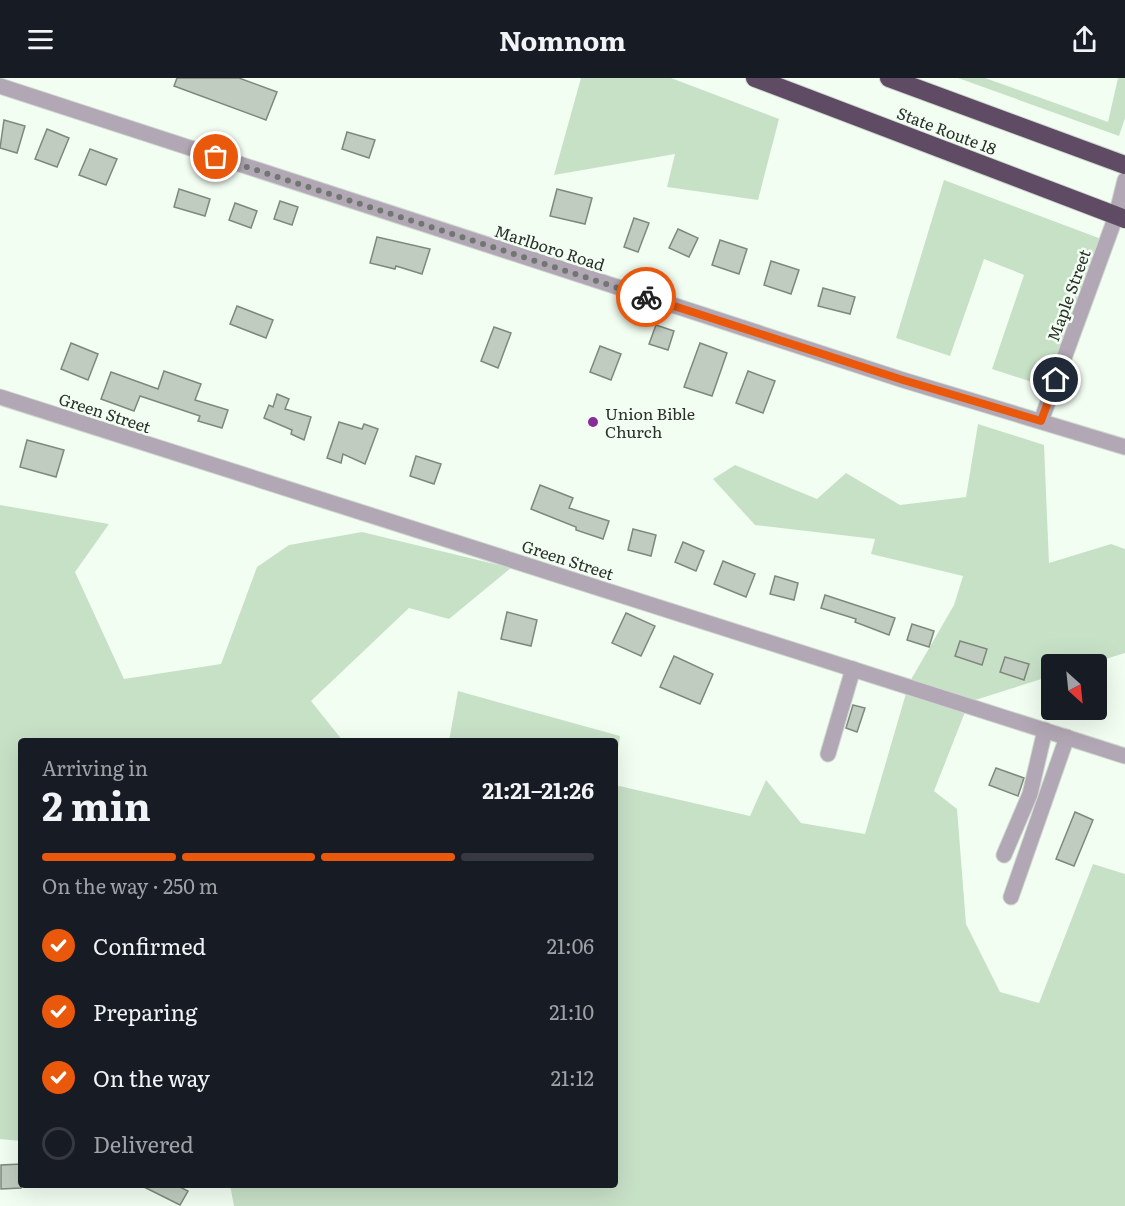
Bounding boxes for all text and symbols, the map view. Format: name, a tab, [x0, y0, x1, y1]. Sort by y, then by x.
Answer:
text: Nomnom	[499, 19, 626, 59]
icon: menu	[24, 23, 57, 56]
icon: share	[1068, 23, 1101, 56]
street label: State Route 18	[894, 100, 1001, 160]
pin	[190, 131, 241, 182]
icon: bag	[199, 140, 232, 173]
street label: Marlboro Road	[492, 218, 608, 276]
street label: Maple Street	[1040, 245, 1096, 344]
courier	[616, 267, 676, 327]
icon: bike	[630, 281, 663, 314]
pin	[1030, 354, 1081, 405]
icon: home	[1039, 363, 1072, 396]
street label: Green Street	[56, 386, 155, 438]
place label: Union Bible Church	[605, 401, 695, 443]
marker: Union Bible Church	[586, 415, 600, 429]
street label: Green Street	[519, 533, 618, 585]
north arrow	[1041, 654, 1107, 720]
map controls	[1041, 654, 1107, 720]
text: Arriving in	[42, 752, 148, 782]
text: 21:21–21:26	[482, 773, 594, 806]
text: 2 min	[42, 775, 151, 833]
text: On the way · 250 m	[42, 870, 218, 900]
icon: check	[42, 929, 75, 962]
text: Confirmed	[93, 929, 206, 962]
text: 21:06	[547, 930, 594, 960]
icon: check	[42, 995, 75, 1028]
text: Preparing	[93, 995, 197, 1028]
text: 21:10	[549, 996, 594, 1026]
icon: check	[42, 1061, 75, 1094]
text: On the way	[93, 1061, 210, 1094]
text: 21:12	[551, 1062, 594, 1092]
text: Delivered	[93, 1127, 194, 1160]

